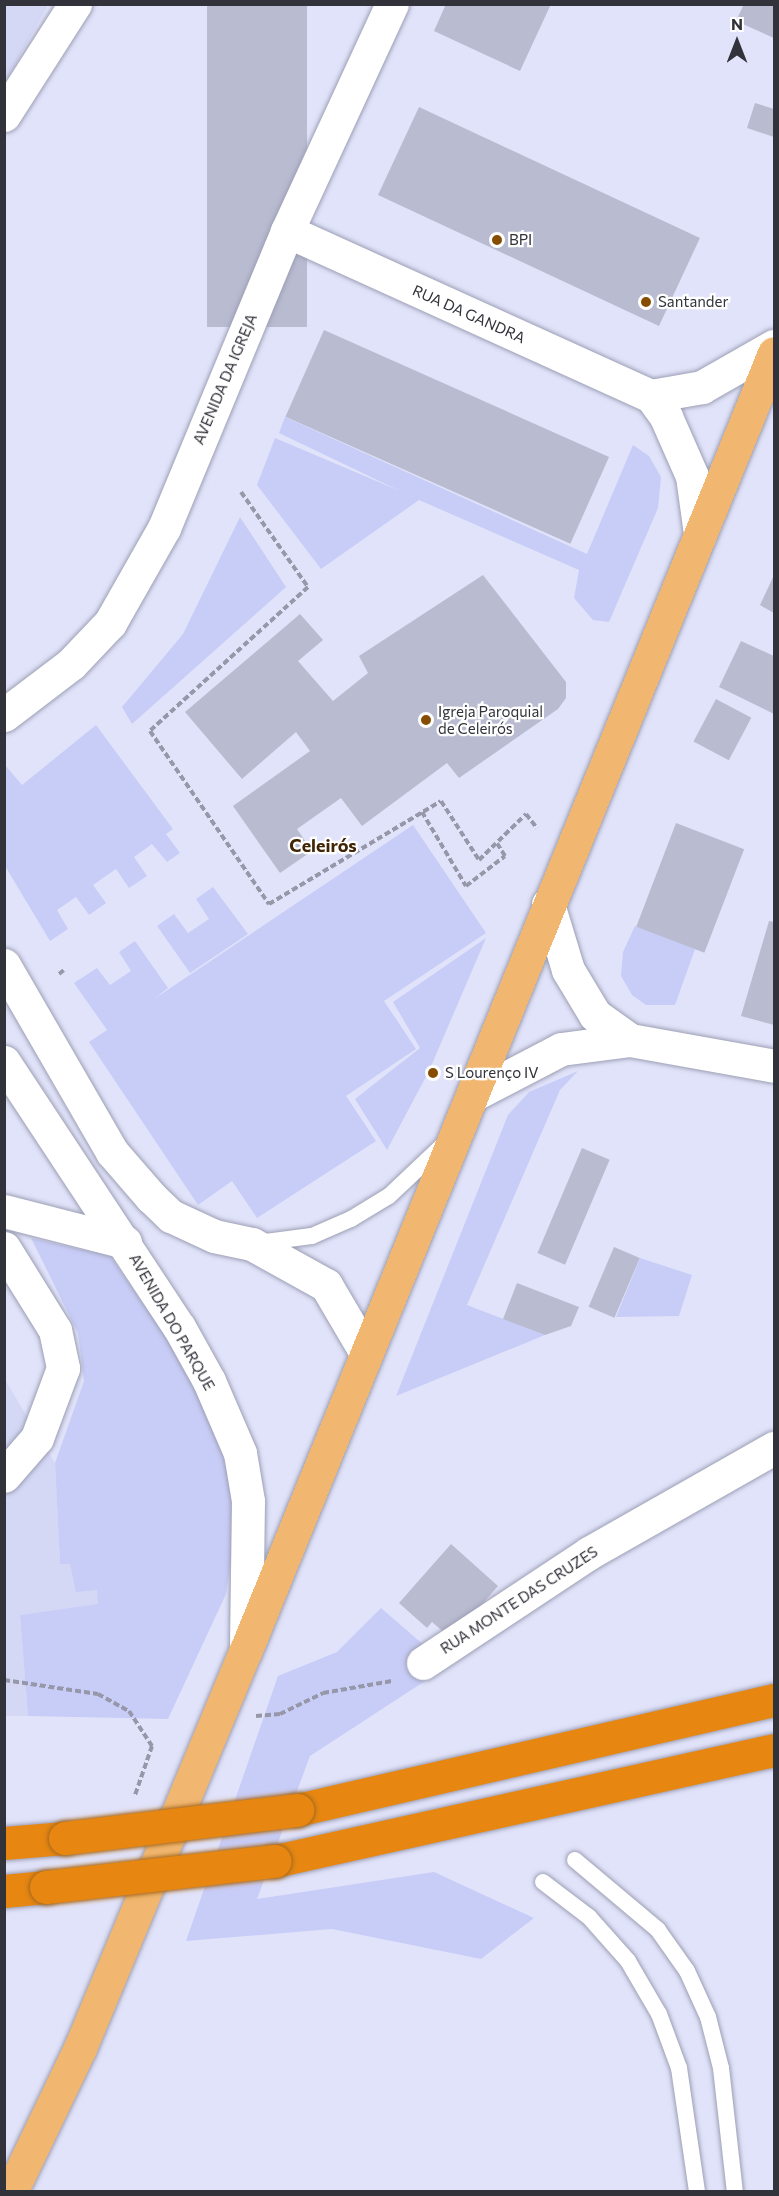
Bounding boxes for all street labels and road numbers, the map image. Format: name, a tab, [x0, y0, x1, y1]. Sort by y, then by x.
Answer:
street label: RUA DA GANDRA	[410, 281, 528, 347]
street label: AVENIDA DA IGREJA	[189, 311, 261, 447]
street label: AVENIDA DO PARQUE	[125, 1250, 219, 1394]
street label: RUA MONTE DAS CRUZES	[437, 1542, 601, 1658]

